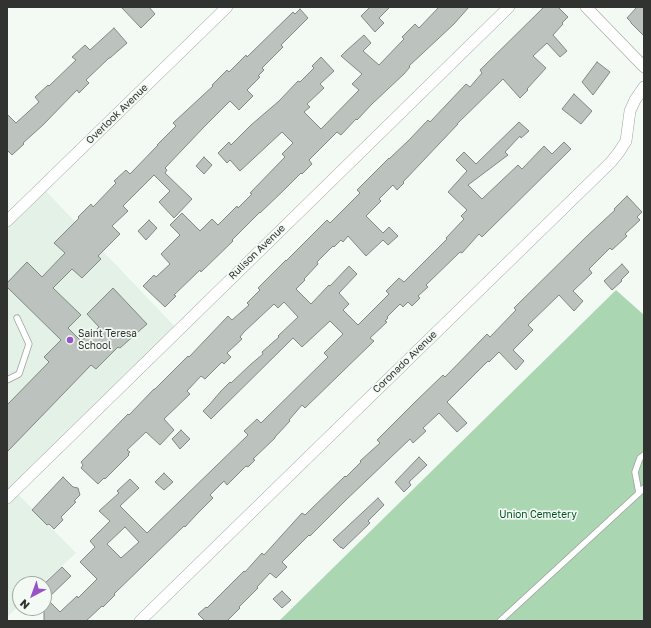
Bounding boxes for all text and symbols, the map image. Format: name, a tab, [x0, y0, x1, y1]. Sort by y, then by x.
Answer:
street label: Overlook Avenue	[84, 82, 150, 146]
street label: Rulison Avenue	[226, 222, 288, 282]
place label: Saint Teresa School	[78, 328, 137, 352]
street label: Coronado Avenue	[370, 328, 440, 396]
marker: Saint Teresa School	[65, 335, 75, 345]
park label: Union Cemetery	[499, 509, 577, 521]
north arrow	[12, 576, 52, 616]
text: N	[17, 597, 32, 612]

